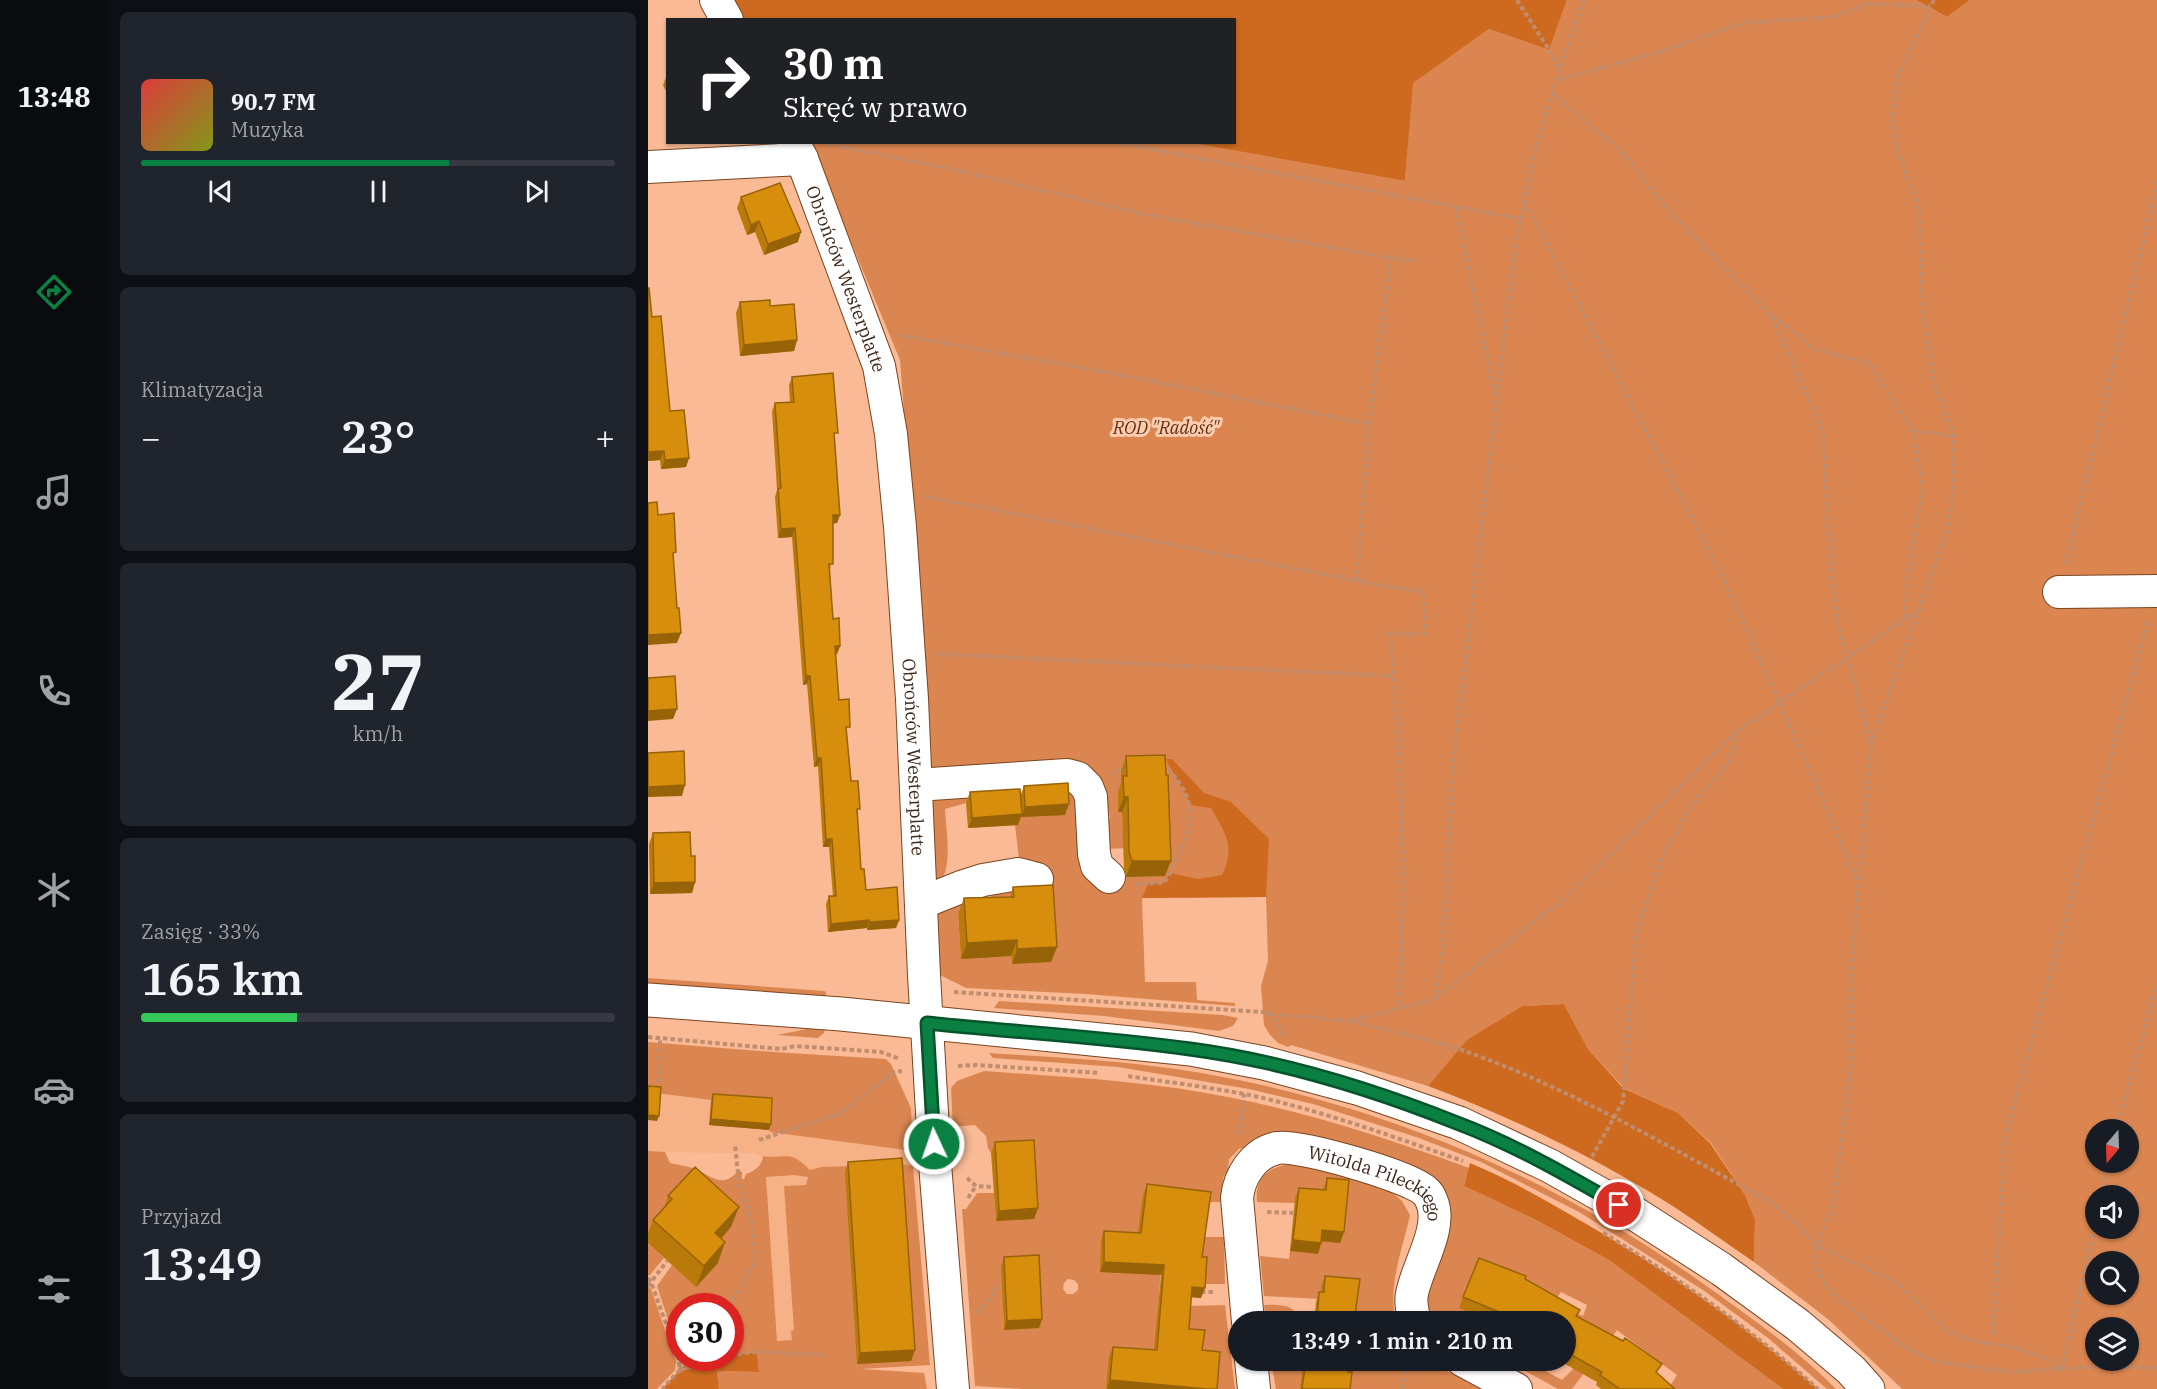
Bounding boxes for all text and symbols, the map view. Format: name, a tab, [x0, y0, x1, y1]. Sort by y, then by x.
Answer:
text: 30 m	[783, 36, 884, 91]
icon: right	[684, 42, 762, 120]
text: 13:48	[18, 79, 90, 114]
text: 90.7 FM	[231, 87, 316, 116]
text: Skręć w prawo	[783, 89, 968, 124]
text: Muzyka	[231, 116, 304, 143]
icon: previous	[204, 175, 237, 208]
icon: pause	[362, 175, 395, 208]
icon: next	[520, 175, 553, 208]
street label: Obrońców Westerplatte	[801, 182, 891, 374]
icon: directions	[33, 271, 75, 313]
text: Klimatyzacja	[141, 376, 263, 403]
text: 23°	[340, 407, 416, 465]
text: −	[141, 416, 161, 459]
text: +	[595, 416, 615, 459]
park label: ROD "Radość"	[1112, 416, 1220, 439]
icon: music	[33, 471, 75, 513]
text: 27	[331, 630, 425, 731]
street label: Obrońców Westerplatte	[898, 657, 930, 856]
icon: phone	[33, 670, 75, 712]
text: km/h	[353, 720, 403, 747]
icon: climate	[33, 869, 75, 911]
text: Zasięg · 33%	[141, 918, 260, 945]
text: 165 km	[141, 949, 303, 1007]
icon: car	[33, 1069, 75, 1111]
position arrow	[902, 1112, 966, 1176]
north arrow	[2085, 1119, 2139, 1173]
map controls	[2085, 1119, 2139, 1371]
street label: Witolda Pileckiego	[1306, 1140, 1446, 1222]
pin	[1593, 1179, 1644, 1230]
button: sound	[2085, 1185, 2139, 1239]
icon: arrive	[1602, 1188, 1635, 1221]
text: Przyjazd	[141, 1203, 222, 1230]
text: 13:49	[141, 1234, 262, 1292]
button: search	[2085, 1251, 2139, 1305]
icon: filters	[33, 1268, 75, 1310]
speed limit sign: 30	[666, 1293, 744, 1371]
button: layers	[2085, 1317, 2139, 1371]
text: 13:49 · 1 min · 210 m	[1291, 1326, 1513, 1355]

